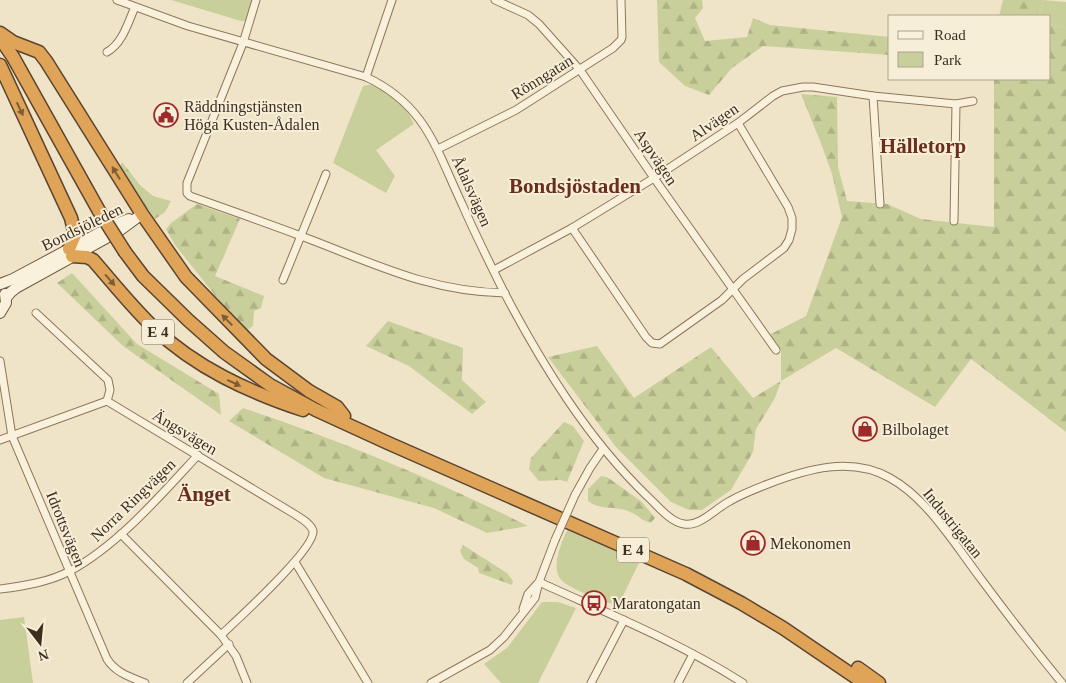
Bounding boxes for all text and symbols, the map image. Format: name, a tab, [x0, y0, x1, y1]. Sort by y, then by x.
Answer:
legend	[888, 15, 1051, 80]
text: Road	[934, 27, 966, 43]
street label: Rönngatan	[508, 51, 576, 103]
text: Park	[934, 52, 962, 68]
place label: Räddningstjänsten Höga Kusten-Ådalen	[184, 98, 320, 134]
street label: Alvägen	[687, 100, 742, 145]
one-way arrow	[17, 102, 25, 116]
public building icon: Räddningstjänsten Höga Kusten-Ådalen	[153, 102, 179, 128]
street label: Aspvägen	[630, 126, 681, 189]
district label: Hälletorp	[880, 134, 966, 158]
street label: Ådalsvägen	[448, 153, 495, 229]
one-way arrow	[112, 166, 121, 179]
district label: Bondsjöstaden	[509, 174, 641, 198]
street label: Bondsjöleden	[39, 200, 126, 255]
one-way arrow	[105, 273, 116, 286]
one-way arrow	[221, 314, 233, 326]
road number: E 4	[142, 320, 174, 344]
one-way arrow	[227, 379, 241, 387]
street label: Ängsvägen	[149, 406, 220, 459]
shop icon: Bilbolaget	[852, 416, 878, 442]
place label: Bilbolaget	[882, 421, 949, 439]
street label: Norra Ringvägen	[87, 455, 179, 545]
district label: Änget	[177, 482, 231, 506]
street label: Industrigatan	[919, 485, 986, 562]
street label: Idrottsvägen	[42, 489, 89, 570]
shop icon: Mekonomen	[740, 530, 766, 556]
place label: Mekonomen	[770, 535, 851, 552]
road number: E 4	[617, 538, 649, 562]
bus stop icon: Maratongatan	[581, 590, 607, 616]
place label: Maratongatan	[612, 595, 701, 613]
north arrow	[15, 618, 65, 668]
text: N	[37, 646, 50, 664]

